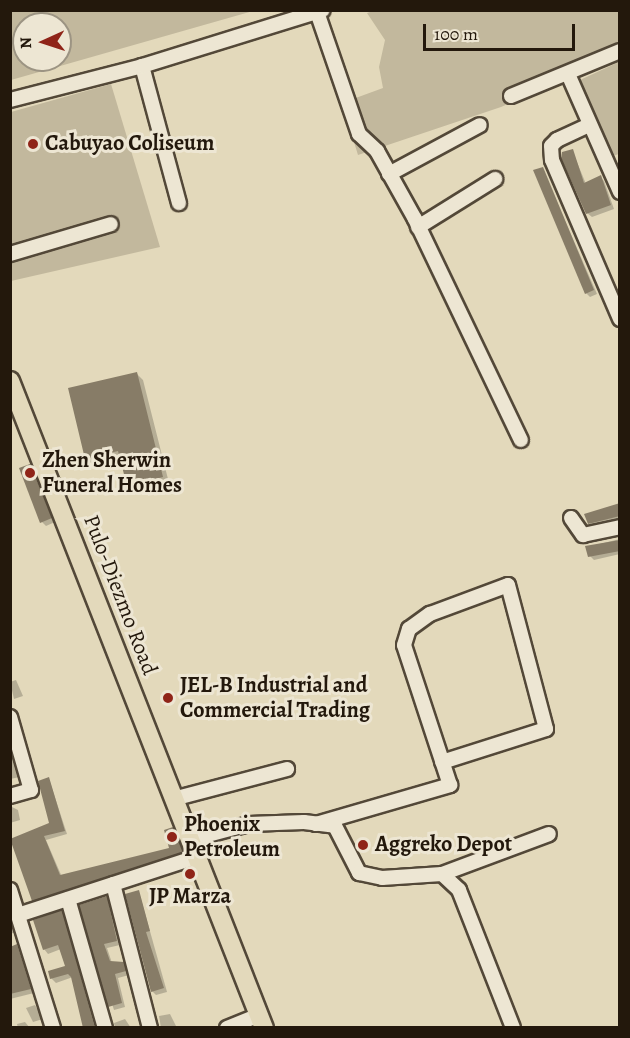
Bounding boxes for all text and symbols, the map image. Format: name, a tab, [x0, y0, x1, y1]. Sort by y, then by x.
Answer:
north arrow	[12, 12, 72, 72]
scale bar	[426, 12, 578, 50]
text: 100 m	[434, 22, 478, 46]
text: N	[15, 36, 37, 49]
place label: Cabuyao Coliseum	[45, 131, 215, 157]
marker: Cabuyao Coliseum	[26, 137, 40, 151]
place label: Zhen Sherwin Funeral Homes	[42, 447, 182, 499]
marker: Zhen Sherwin Funeral Homes	[23, 466, 37, 480]
street label: Pulo-Diezmo Road	[77, 511, 163, 679]
place label: JEL-B Industrial and Commercial Trading	[180, 672, 370, 724]
marker: JEL-B Industrial and Commercial Trading	[161, 691, 175, 705]
place label: Phoenix Petroleum	[184, 811, 280, 862]
marker: Phoenix Petroleum	[165, 830, 179, 844]
place label: Aggreko Depot	[375, 832, 512, 858]
marker: Aggreko Depot	[356, 838, 370, 852]
marker: JP Marza	[183, 867, 197, 881]
place label: JP Marza	[149, 884, 231, 910]

